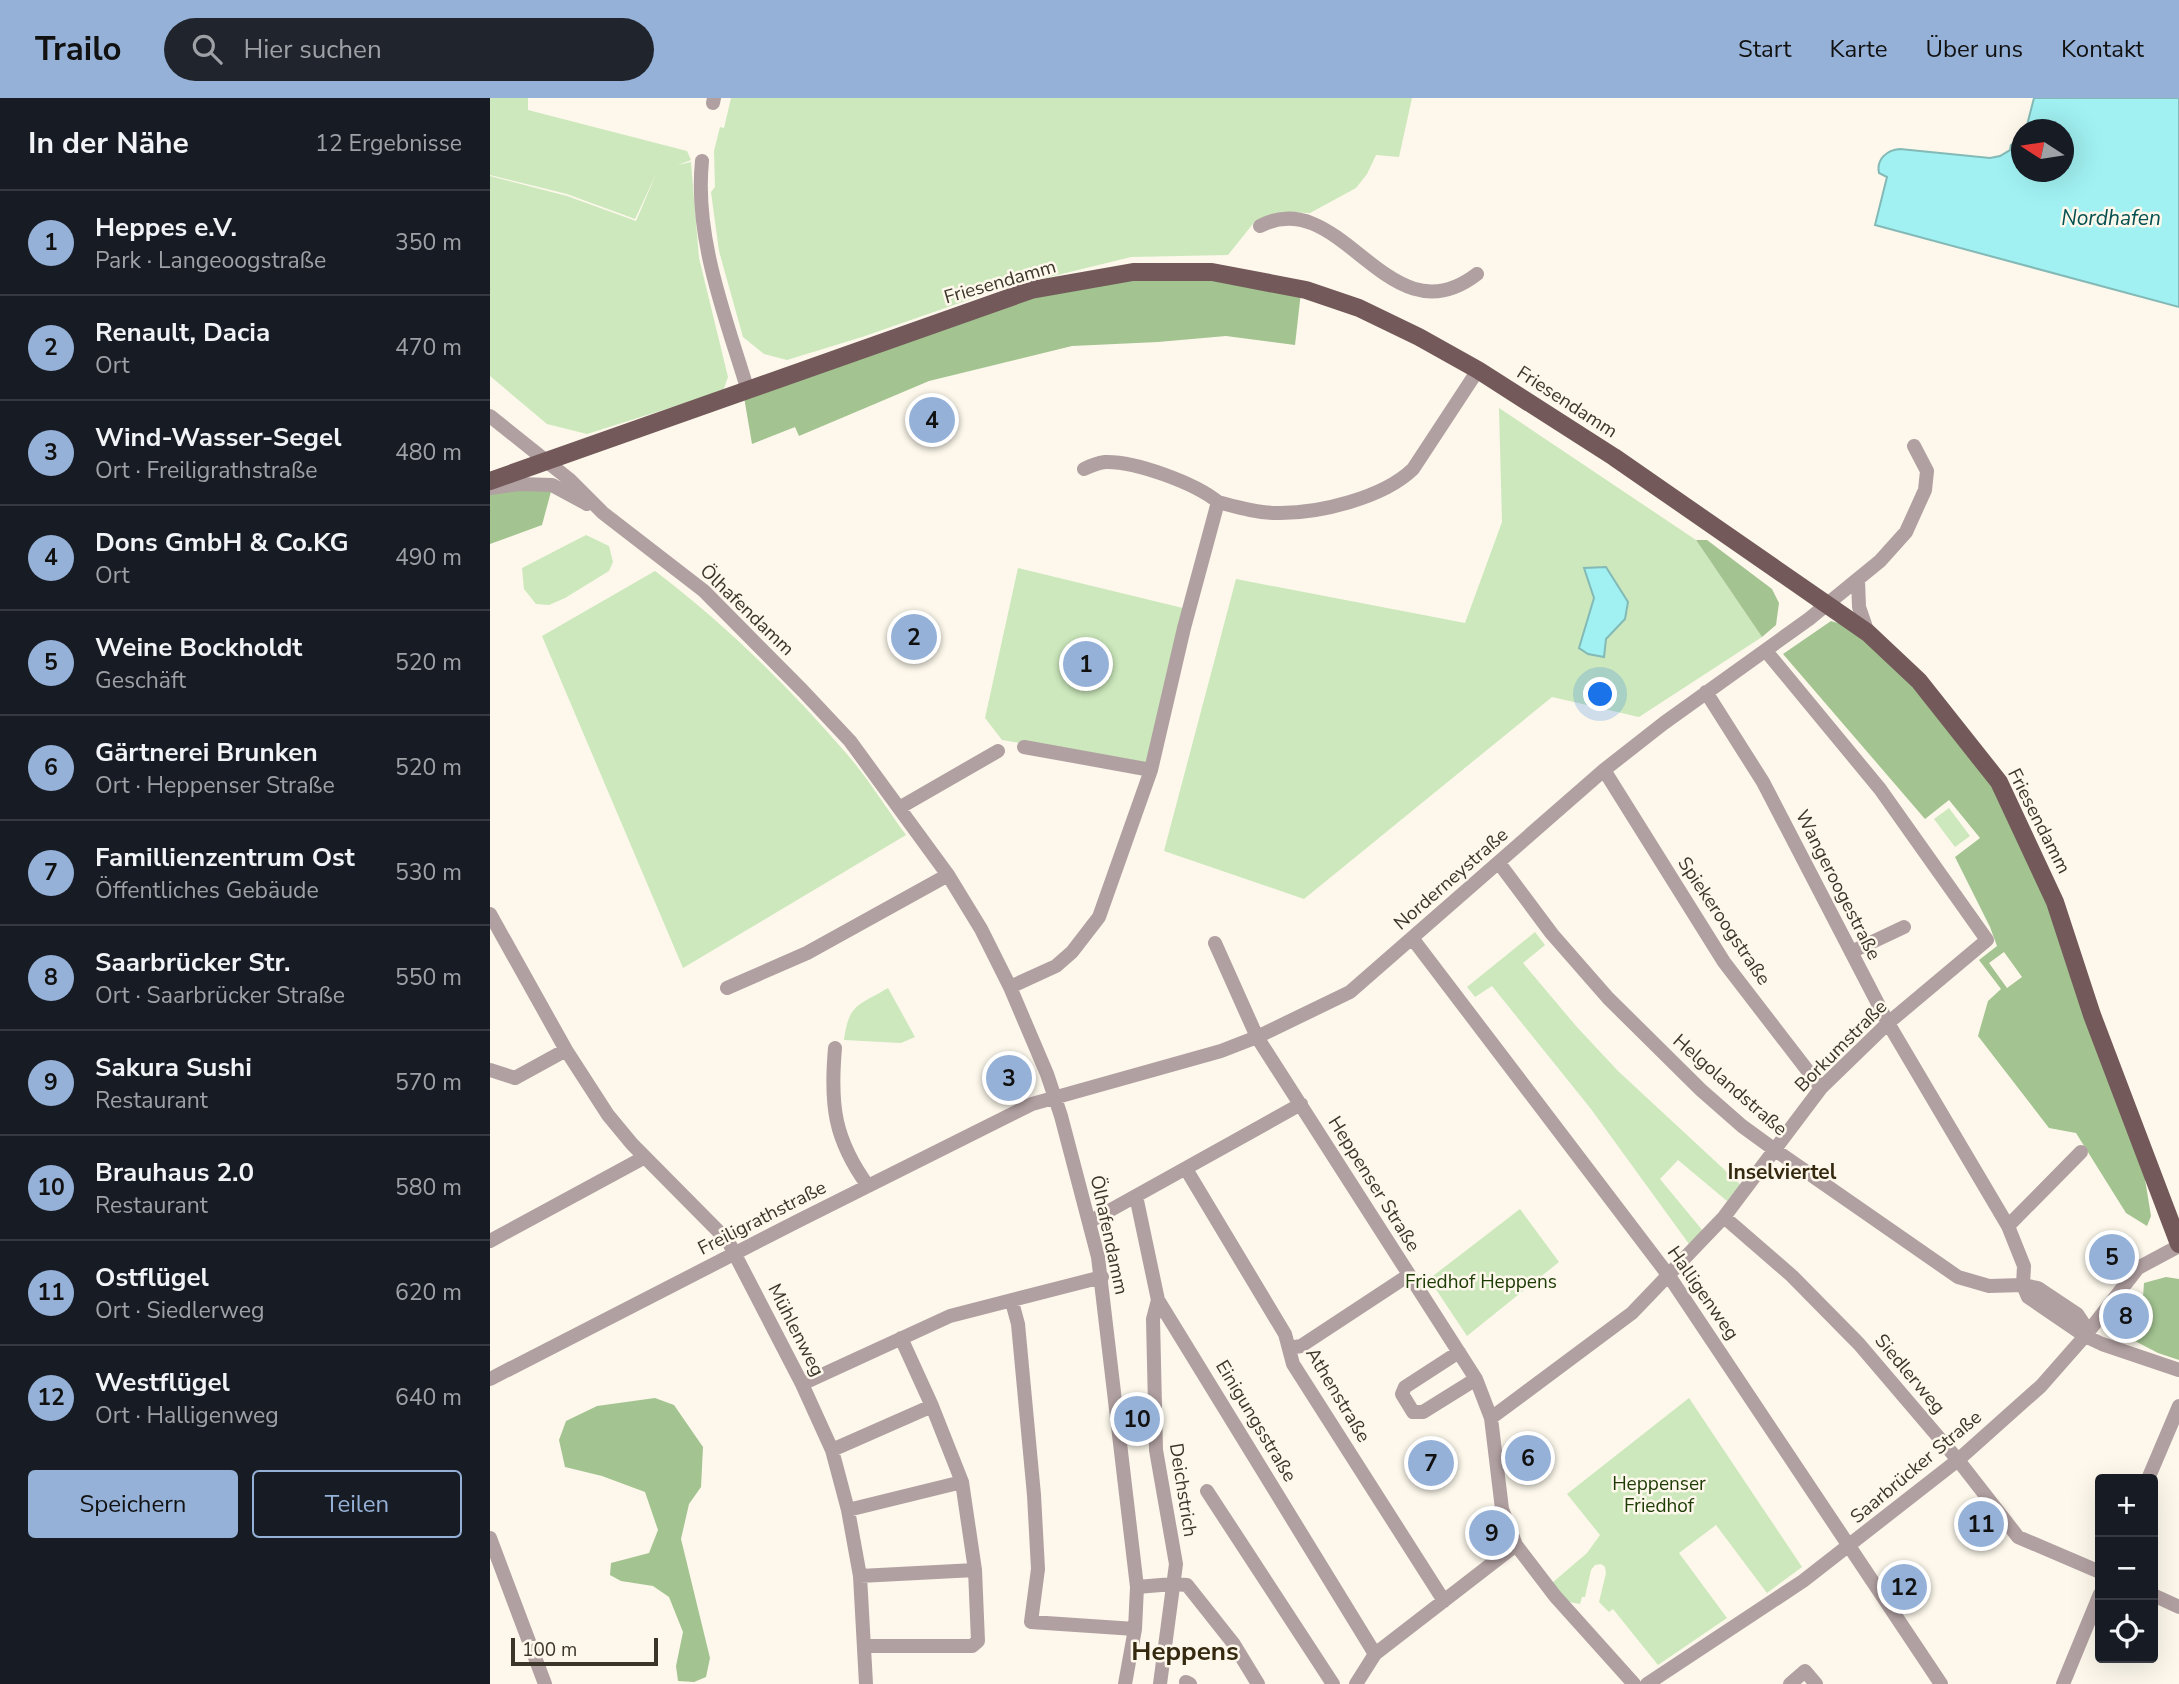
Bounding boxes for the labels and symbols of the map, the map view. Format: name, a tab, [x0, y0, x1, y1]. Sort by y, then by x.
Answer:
north arrow	[2011, 119, 2074, 182]
water label: Nordhafen	[2061, 204, 2161, 232]
street label: Friesendamm	[941, 254, 1059, 310]
street label: Friesendamm	[1512, 360, 1622, 444]
pin: 4	[909, 394, 955, 446]
street label: Ölhafendamm	[694, 558, 800, 662]
pin: 2	[891, 611, 937, 663]
pin: 1	[1063, 638, 1109, 690]
your location	[1583, 677, 1617, 711]
street label: Friesendamm	[2001, 764, 2077, 878]
street label: Wangeroogestraße	[1789, 805, 1887, 965]
street label: Norderneystraße	[1388, 822, 1514, 936]
street label: Spiekeroogstraße	[1671, 852, 1777, 990]
street label: Borkumstraße	[1789, 994, 1893, 1098]
street label: Helgolandstraße	[1667, 1028, 1793, 1142]
pin: 3	[986, 1052, 1032, 1104]
street label: Heppenser Straße	[1322, 1111, 1426, 1257]
district label: Inselviertel	[1728, 1158, 1837, 1186]
street label: Ölhafendamm	[1084, 1173, 1134, 1297]
street label: Freiligrathstraße	[693, 1174, 831, 1262]
pin: 5	[2089, 1231, 2135, 1283]
street label: Halligenweg	[1661, 1241, 1745, 1345]
park label: Friedhof Heppens	[1405, 1269, 1557, 1295]
street label: Mühlenweg	[761, 1279, 831, 1381]
pin: 8	[2103, 1290, 2149, 1342]
street label: Siedlerweg	[1869, 1328, 1951, 1420]
street label: Athenstraße	[1299, 1343, 1377, 1447]
street label: Einigungsstraße	[1209, 1355, 1303, 1487]
pin: 10	[1114, 1393, 1160, 1445]
street label: Saarbrücker Straße	[1845, 1404, 1987, 1530]
pin: 6	[1505, 1432, 1551, 1484]
pin: 7	[1408, 1437, 1454, 1489]
street label: Deichstrich	[1163, 1441, 1203, 1539]
park label: Heppenser Friedhof	[1612, 1471, 1706, 1519]
pin: 11	[1958, 1498, 2004, 1550]
pin: 9	[1469, 1507, 1515, 1559]
pin: 12	[1881, 1561, 1927, 1613]
district label: Heppens	[1131, 1634, 1239, 1669]
scale bar	[511, 1635, 658, 1667]

